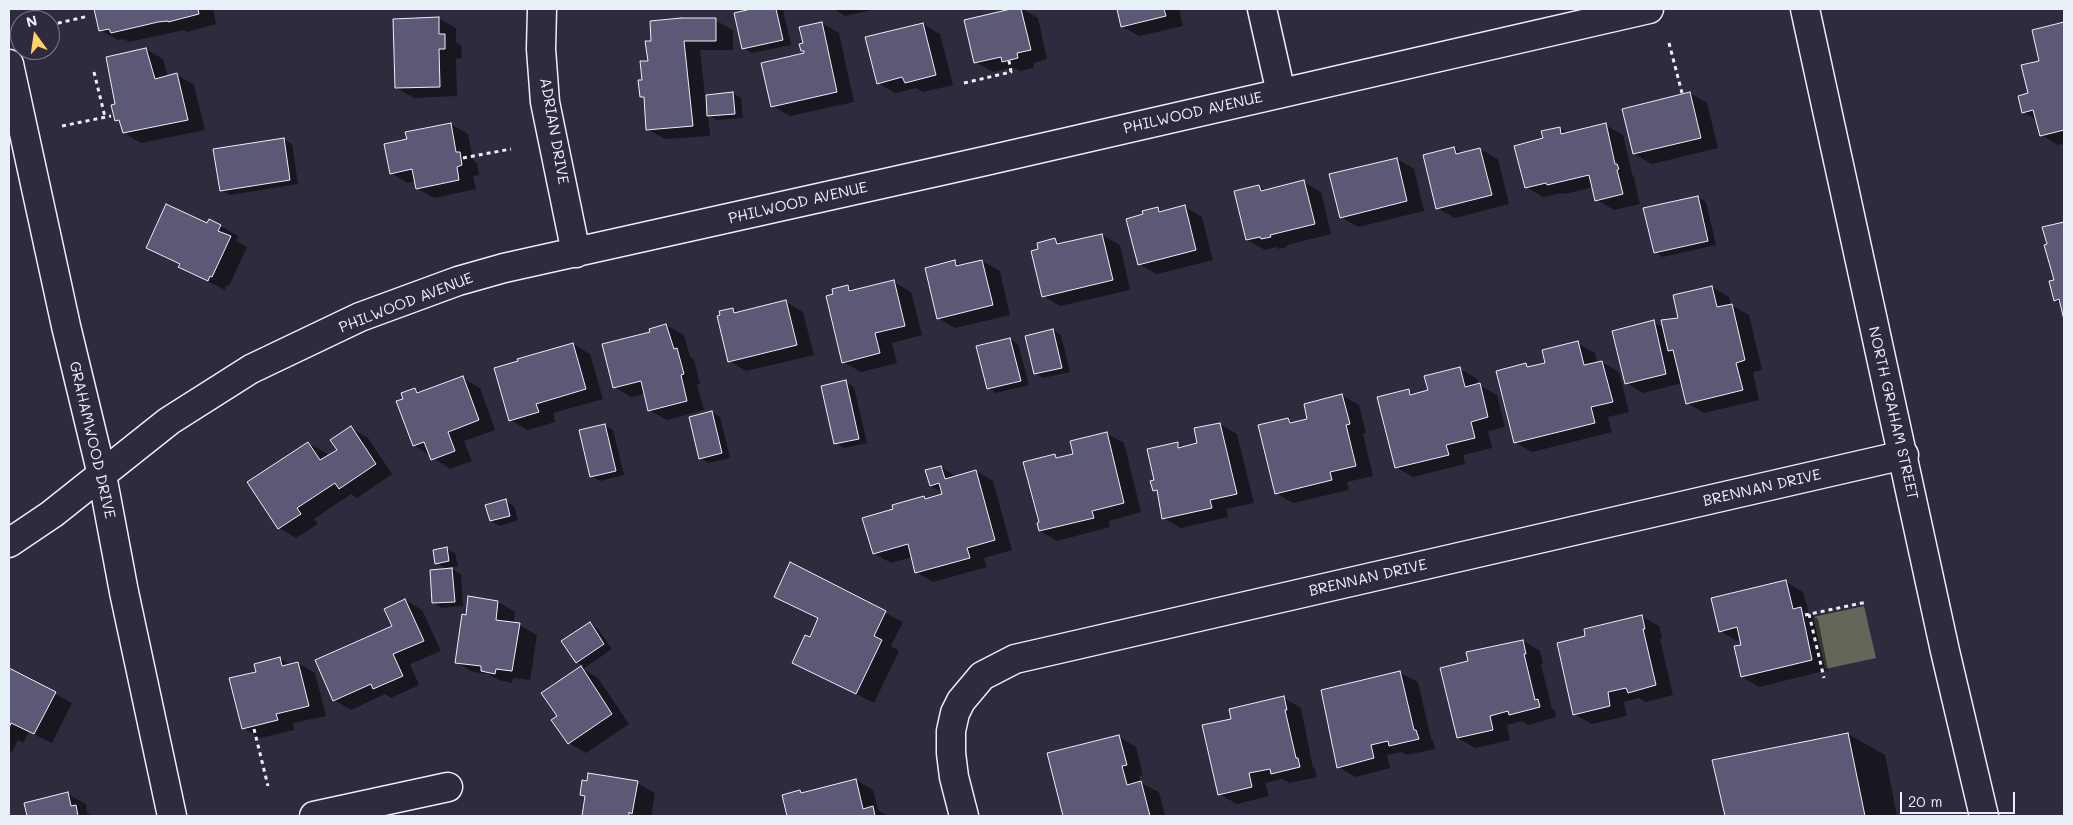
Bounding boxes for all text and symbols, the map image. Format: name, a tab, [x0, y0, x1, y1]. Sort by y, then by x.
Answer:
north arrow	[10, 10, 60, 60]
text: N	[24, 10, 39, 31]
street label: ADRIAN DRIVE	[536, 76, 572, 186]
street label: PHILWOOD AVENUE	[1122, 88, 1264, 138]
street label: PHILWOOD AVENUE	[727, 178, 869, 228]
street label: PHILWOOD AVENUE	[336, 269, 476, 337]
street label: NORTH GRAHAM STREET	[1864, 325, 1922, 501]
street label: GRAHAMWOOD DRIVE	[65, 360, 119, 520]
street label: BRENNAN DRIVE	[1701, 466, 1823, 510]
street label: BRENNAN DRIVE	[1307, 556, 1429, 600]
scale bar	[1903, 782, 2018, 814]
text: 20 m	[1908, 791, 1942, 811]

